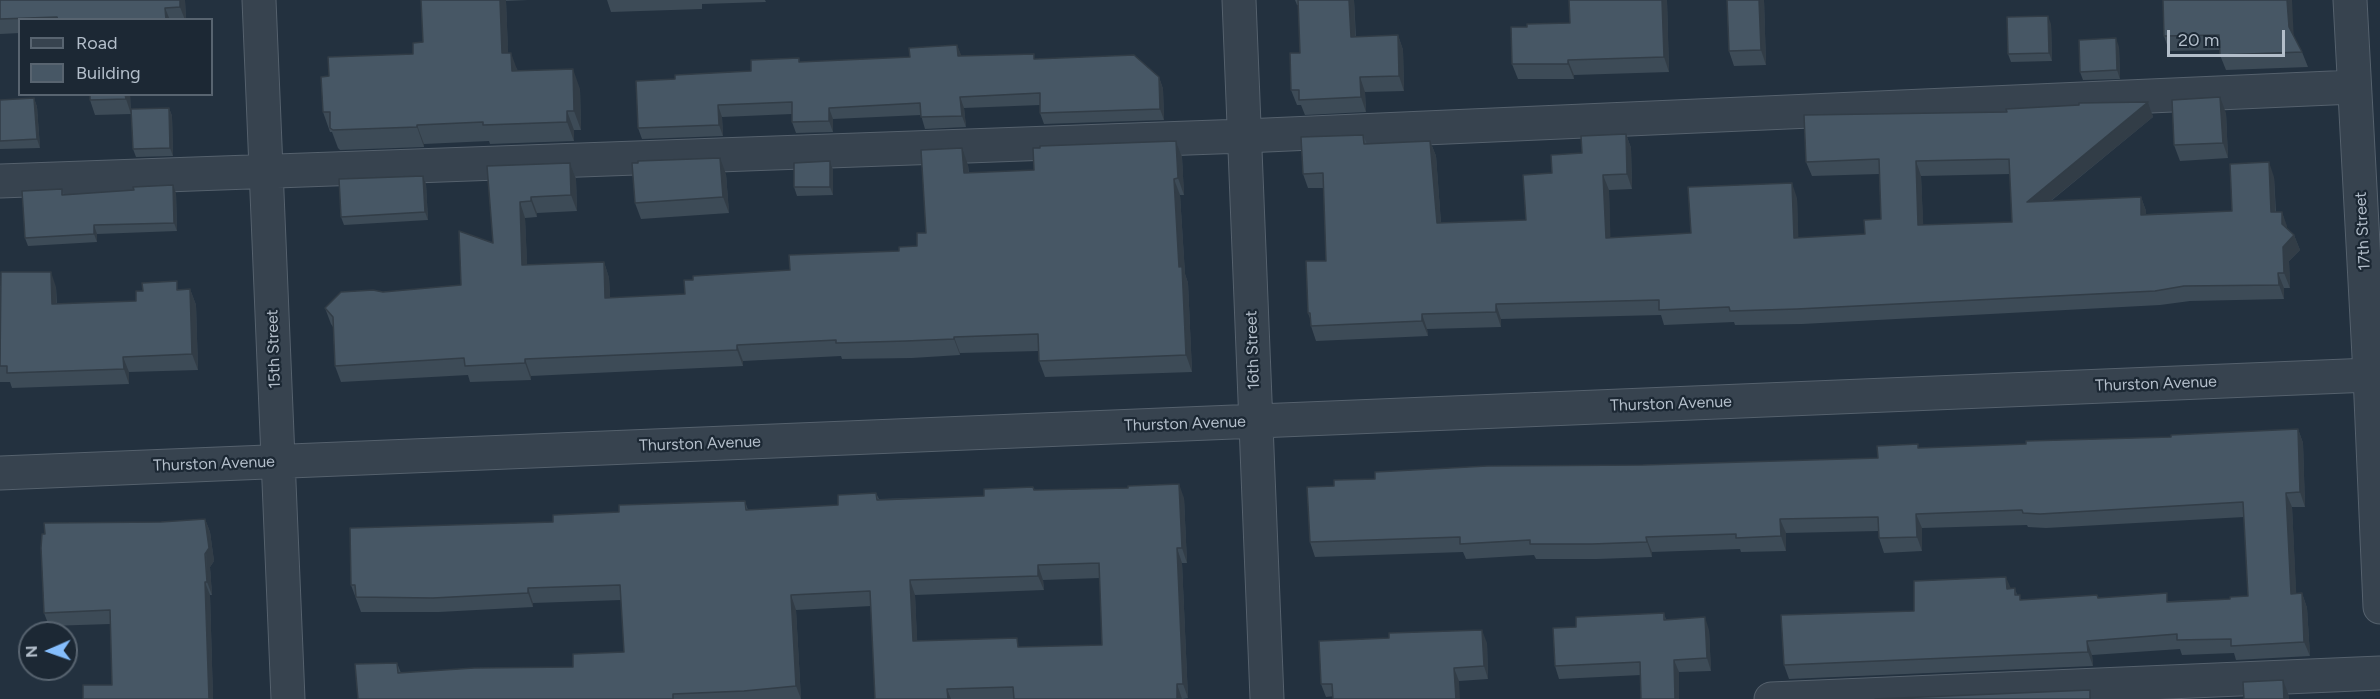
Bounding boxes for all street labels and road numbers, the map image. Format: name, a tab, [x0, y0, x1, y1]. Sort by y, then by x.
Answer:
street label: 17th Street	[2351, 191, 2375, 271]
street label: 15th Street	[263, 309, 285, 389]
street label: 16th Street	[1242, 310, 1264, 390]
street label: Thurston Avenue	[2095, 372, 2217, 396]
street label: Thurston Avenue	[1610, 392, 1732, 416]
street label: Thurston Avenue	[1124, 412, 1246, 436]
street label: Thurston Avenue	[639, 432, 761, 456]
street label: Thurston Avenue	[153, 452, 275, 476]

